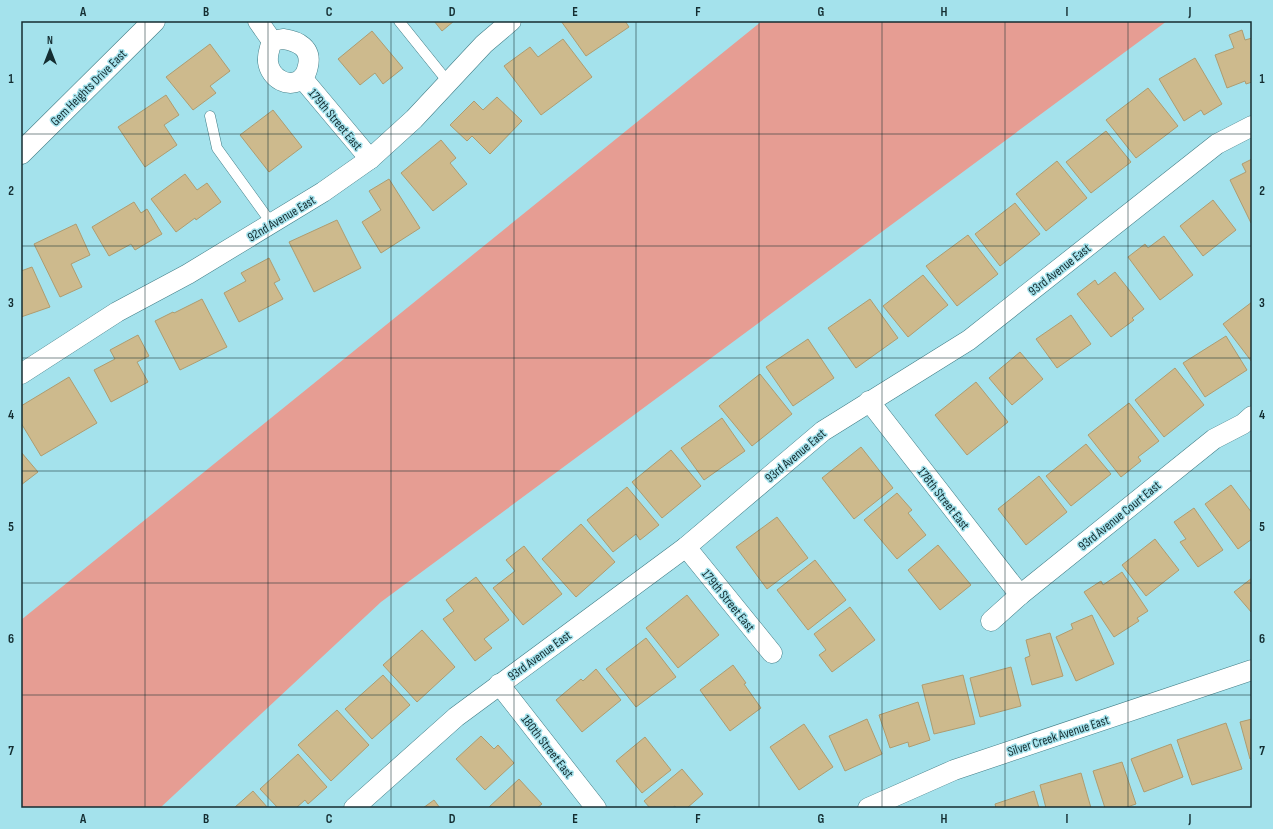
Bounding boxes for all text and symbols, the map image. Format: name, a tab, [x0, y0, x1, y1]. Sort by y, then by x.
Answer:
text: A	[79, 4, 87, 20]
text: B	[203, 4, 209, 20]
text: C	[326, 4, 333, 20]
text: D	[449, 4, 456, 20]
text: E	[572, 4, 578, 20]
text: F	[695, 4, 701, 20]
text: G	[818, 4, 825, 20]
text: H	[941, 4, 948, 20]
text: I	[1066, 4, 1069, 20]
text: J	[1188, 4, 1192, 20]
north arrow	[30, 30, 70, 70]
text: N	[47, 34, 53, 47]
street label: Gem Heights Drive East	[47, 46, 130, 129]
text: 1	[8, 71, 14, 87]
text: 1	[1259, 71, 1265, 87]
street label: 179th Street East	[305, 86, 366, 154]
text: 2	[8, 183, 14, 199]
text: 2	[1259, 183, 1265, 199]
street label: 92nd Avenue East	[244, 192, 319, 245]
street label: 93rd Avenue East	[1025, 240, 1094, 299]
text: 3	[8, 295, 14, 311]
text: 3	[1259, 295, 1265, 311]
text: 4	[8, 407, 14, 423]
text: 4	[1259, 407, 1265, 423]
street label: 93rd Avenue East	[762, 426, 829, 486]
street label: 178th Street East	[914, 464, 973, 533]
street label: 93rd Avenue Court East	[1075, 478, 1164, 554]
text: 5	[8, 519, 14, 535]
text: 5	[1259, 519, 1265, 535]
street label: 179th Street East	[698, 566, 758, 635]
street label: 93rd Avenue East	[505, 627, 575, 684]
text: 6	[8, 631, 14, 647]
text: 6	[1259, 631, 1265, 647]
street label: 180th Street East	[518, 712, 577, 781]
street label: Silver Creek Avenue East	[1005, 712, 1111, 760]
text: 7	[8, 743, 14, 759]
text: 7	[1259, 743, 1265, 759]
text: A	[79, 811, 87, 827]
text: B	[203, 811, 209, 827]
text: C	[326, 811, 333, 827]
text: D	[449, 811, 456, 827]
text: E	[572, 811, 578, 827]
text: F	[695, 811, 701, 827]
text: G	[818, 811, 825, 827]
text: H	[941, 811, 948, 827]
text: I	[1066, 811, 1069, 827]
text: J	[1188, 811, 1192, 827]

